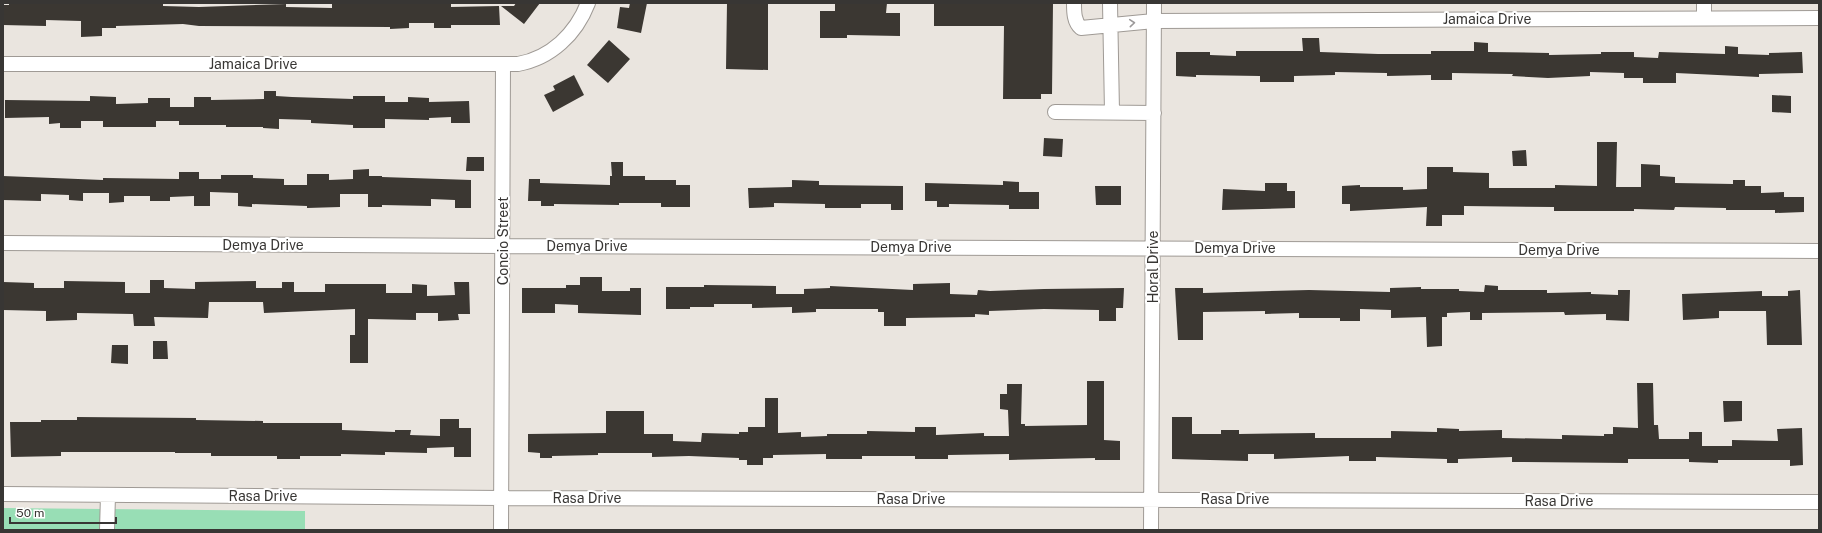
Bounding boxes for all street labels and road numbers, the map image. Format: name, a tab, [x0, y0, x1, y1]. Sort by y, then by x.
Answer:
street label: Jamaica Drive	[1443, 11, 1531, 27]
street label: Jamaica Drive	[209, 56, 297, 72]
street label: Concio Street	[495, 197, 511, 285]
street label: Horal Drive	[1145, 231, 1161, 303]
street label: Demya Drive	[222, 237, 304, 253]
street label: Demya Drive	[546, 238, 628, 254]
street label: Demya Drive	[870, 239, 952, 255]
street label: Demya Drive	[1194, 240, 1276, 256]
street label: Demya Drive	[1518, 242, 1600, 258]
street label: Rasa Drive	[229, 488, 297, 504]
street label: Rasa Drive	[553, 490, 621, 506]
street label: Rasa Drive	[877, 491, 945, 507]
street label: Rasa Drive	[1201, 491, 1269, 507]
street label: Rasa Drive	[1525, 493, 1593, 509]

